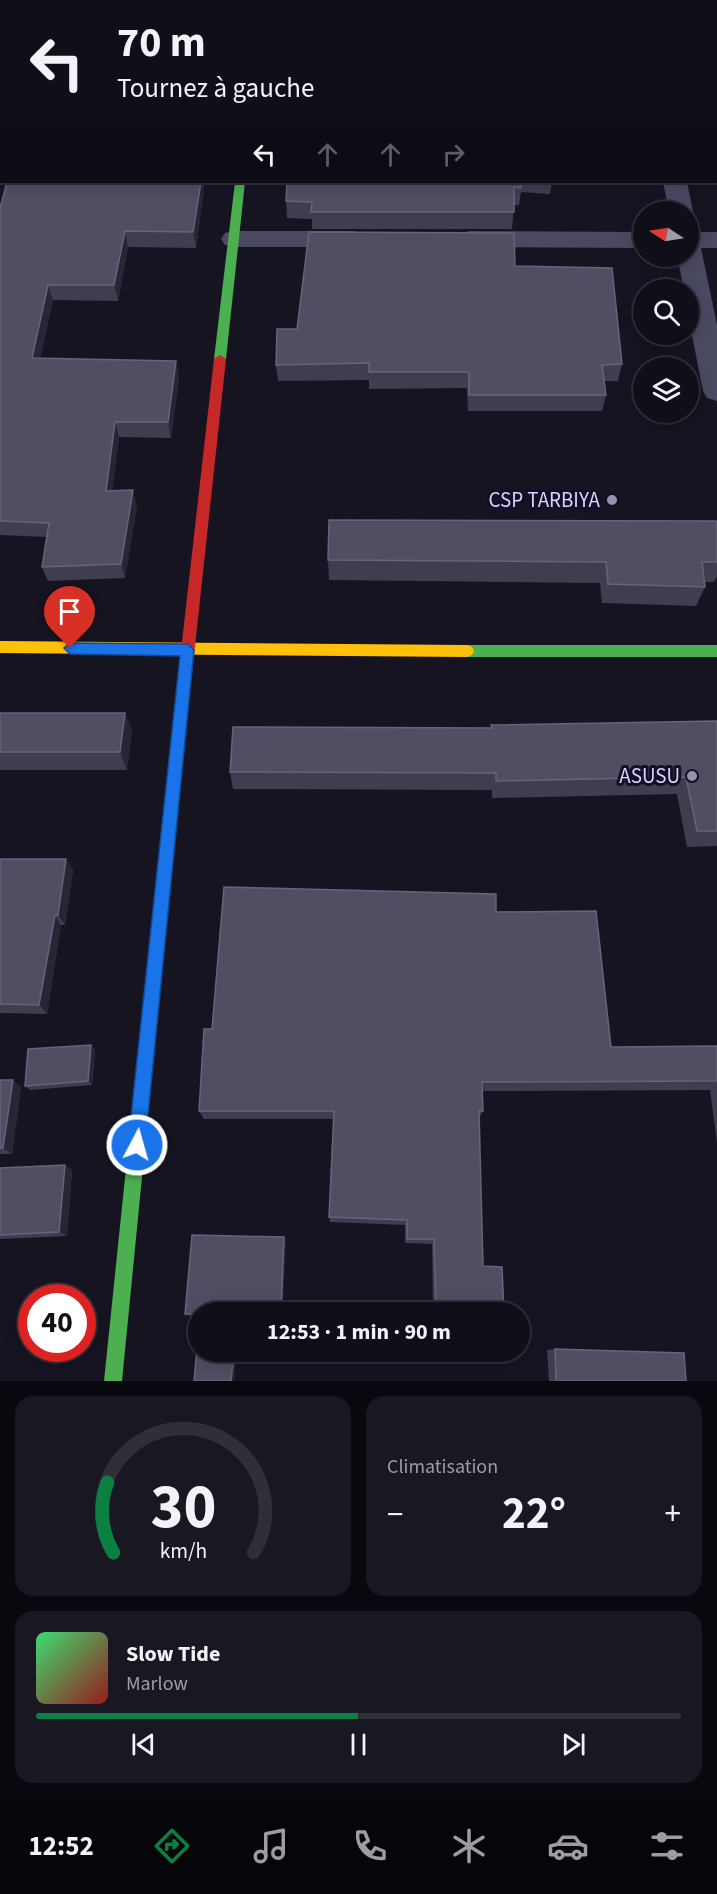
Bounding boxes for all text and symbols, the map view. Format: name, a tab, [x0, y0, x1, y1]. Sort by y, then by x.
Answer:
text: 70 m	[117, 13, 206, 73]
icon: left	[18, 24, 96, 102]
text: Tournez à gauche	[117, 69, 314, 108]
icon: left	[248, 138, 281, 171]
icon: ahead	[311, 138, 344, 171]
icon: ahead	[374, 138, 407, 171]
icon: right	[437, 138, 470, 171]
north arrow	[633, 201, 699, 267]
map controls	[633, 201, 699, 423]
button: search	[633, 279, 699, 345]
button: layers	[633, 357, 699, 423]
place label: CSP TARBIYA	[488, 485, 601, 515]
marker: CSP TARBIYA	[605, 493, 619, 507]
pin	[44, 586, 95, 648]
icon: arrive	[53, 595, 86, 628]
place label: ASUSU	[619, 761, 680, 791]
marker: ASUSU	[685, 769, 699, 783]
position arrow	[105, 1113, 169, 1177]
speed limit sign: 40	[18, 1284, 96, 1362]
text: 12:53 · 1 min · 90 m	[267, 1316, 451, 1348]
text: Climatisation	[387, 1453, 498, 1481]
text: 30	[150, 1463, 216, 1552]
text: 22°	[502, 1482, 566, 1546]
text: −	[387, 1491, 403, 1538]
text: +	[665, 1491, 681, 1538]
text: km/h	[159, 1536, 207, 1567]
text: Slow Tide	[126, 1638, 220, 1670]
text: Marlow	[126, 1670, 188, 1698]
icon: previous	[127, 1728, 160, 1761]
icon: pause	[342, 1728, 375, 1761]
icon: next	[557, 1728, 590, 1761]
icon: directions	[151, 1825, 193, 1867]
icon: music	[250, 1825, 292, 1867]
icon: phone	[349, 1825, 391, 1867]
icon: climate	[448, 1825, 490, 1867]
icon: car	[547, 1825, 589, 1867]
icon: filters	[646, 1825, 688, 1867]
text: 12:52	[29, 1827, 94, 1866]

